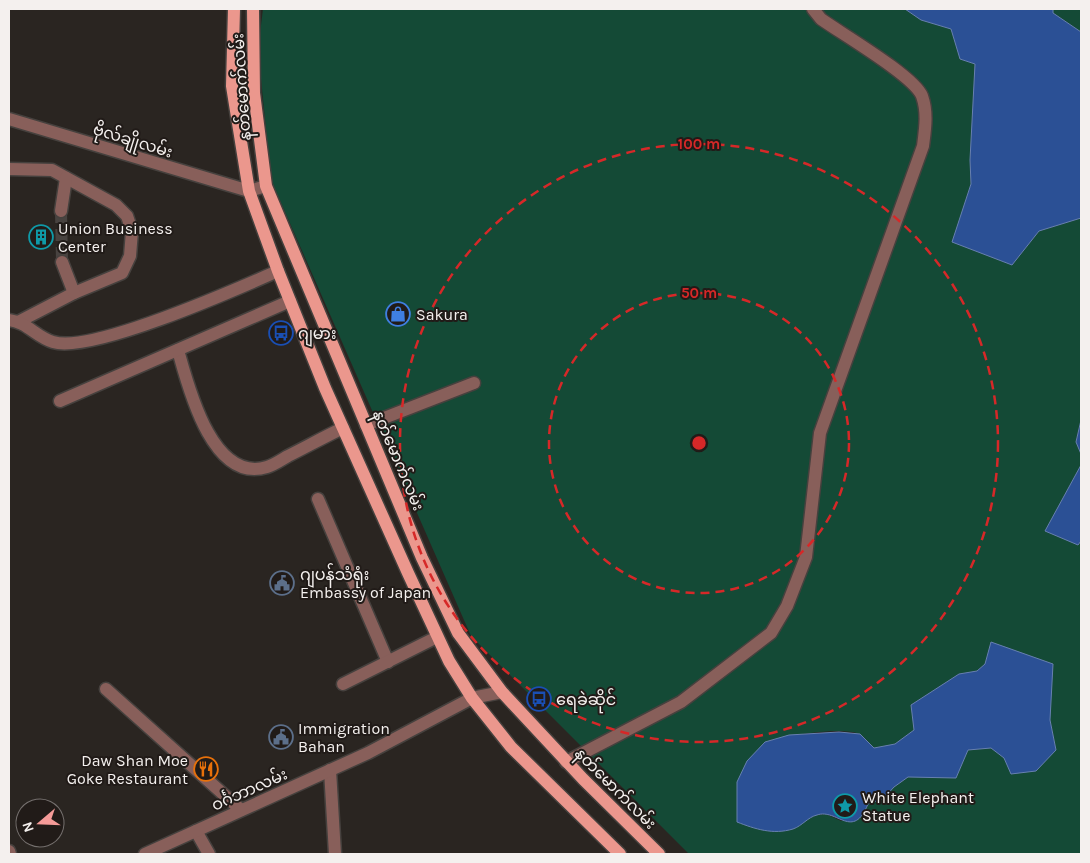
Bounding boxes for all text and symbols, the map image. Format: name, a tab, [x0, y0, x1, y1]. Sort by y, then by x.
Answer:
street label: နတ်မောက်လမ်း	[226, 32, 259, 141]
street label: ဗိုလ်ချိုလမ်း	[89, 117, 176, 166]
text: 100 m	[678, 135, 720, 153]
place label: Union Business Center	[58, 219, 173, 256]
building icon: Union Business Center	[28, 224, 54, 250]
text: 50 m	[681, 284, 717, 302]
shop icon: Sakura	[385, 301, 411, 327]
place label: Sakura	[416, 305, 468, 324]
bus stop icon: ဂျမား	[268, 320, 294, 346]
place label: ဂျမား	[298, 324, 336, 347]
street label: နတ်မောက်လမ်း	[365, 406, 430, 515]
centre of rings	[690, 434, 708, 452]
place label: ဂျပန်သံရုံး Embassy of Japan	[300, 563, 431, 602]
public building icon: ဂျပန်သံရုံး Embassy of Japan	[269, 570, 295, 596]
bus stop icon: ရေခဲဆိုင်	[526, 686, 552, 712]
place label: ရေခဲဆိုင်	[556, 688, 616, 714]
place label: Immigration Bahan	[298, 719, 390, 756]
public building icon: Immigration Bahan	[268, 724, 294, 750]
street label: နတ်မောက်လမ်း	[568, 742, 662, 836]
place label: Daw Shan Moe Goke Restaurant	[67, 751, 188, 788]
restaurant icon: Daw Shan Moe Goke Restaurant	[193, 756, 219, 782]
street label: ဝင်္ဂဘာလမ်း	[207, 762, 290, 815]
place label: White Elephant Statue	[862, 788, 974, 825]
place icon: White Elephant Statue	[832, 793, 858, 819]
north arrow	[15, 798, 65, 848]
text: N	[19, 820, 38, 835]

